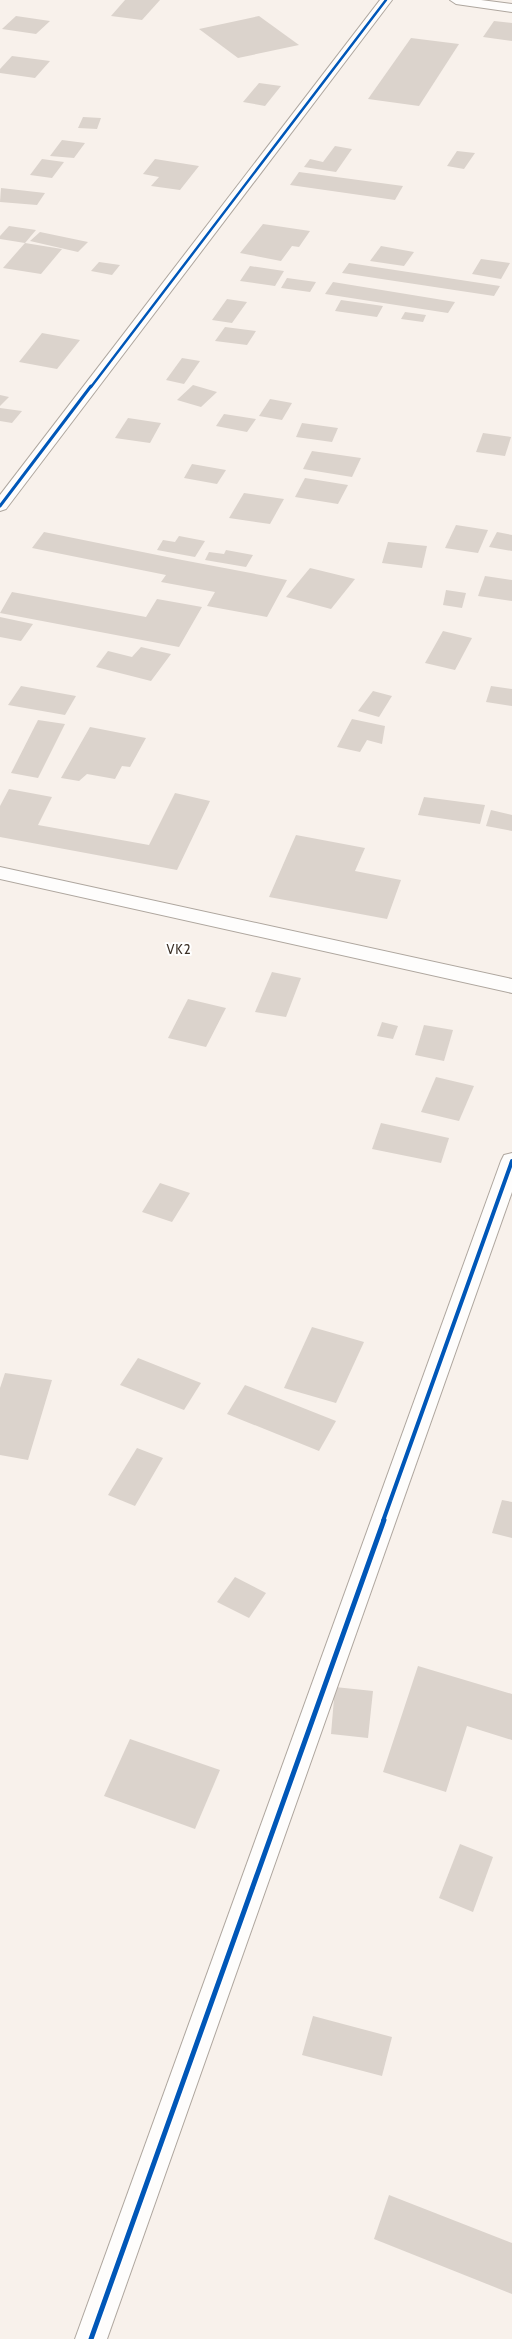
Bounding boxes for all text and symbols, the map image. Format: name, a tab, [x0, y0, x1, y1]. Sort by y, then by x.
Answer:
district label: VK2	[166, 941, 192, 957]

